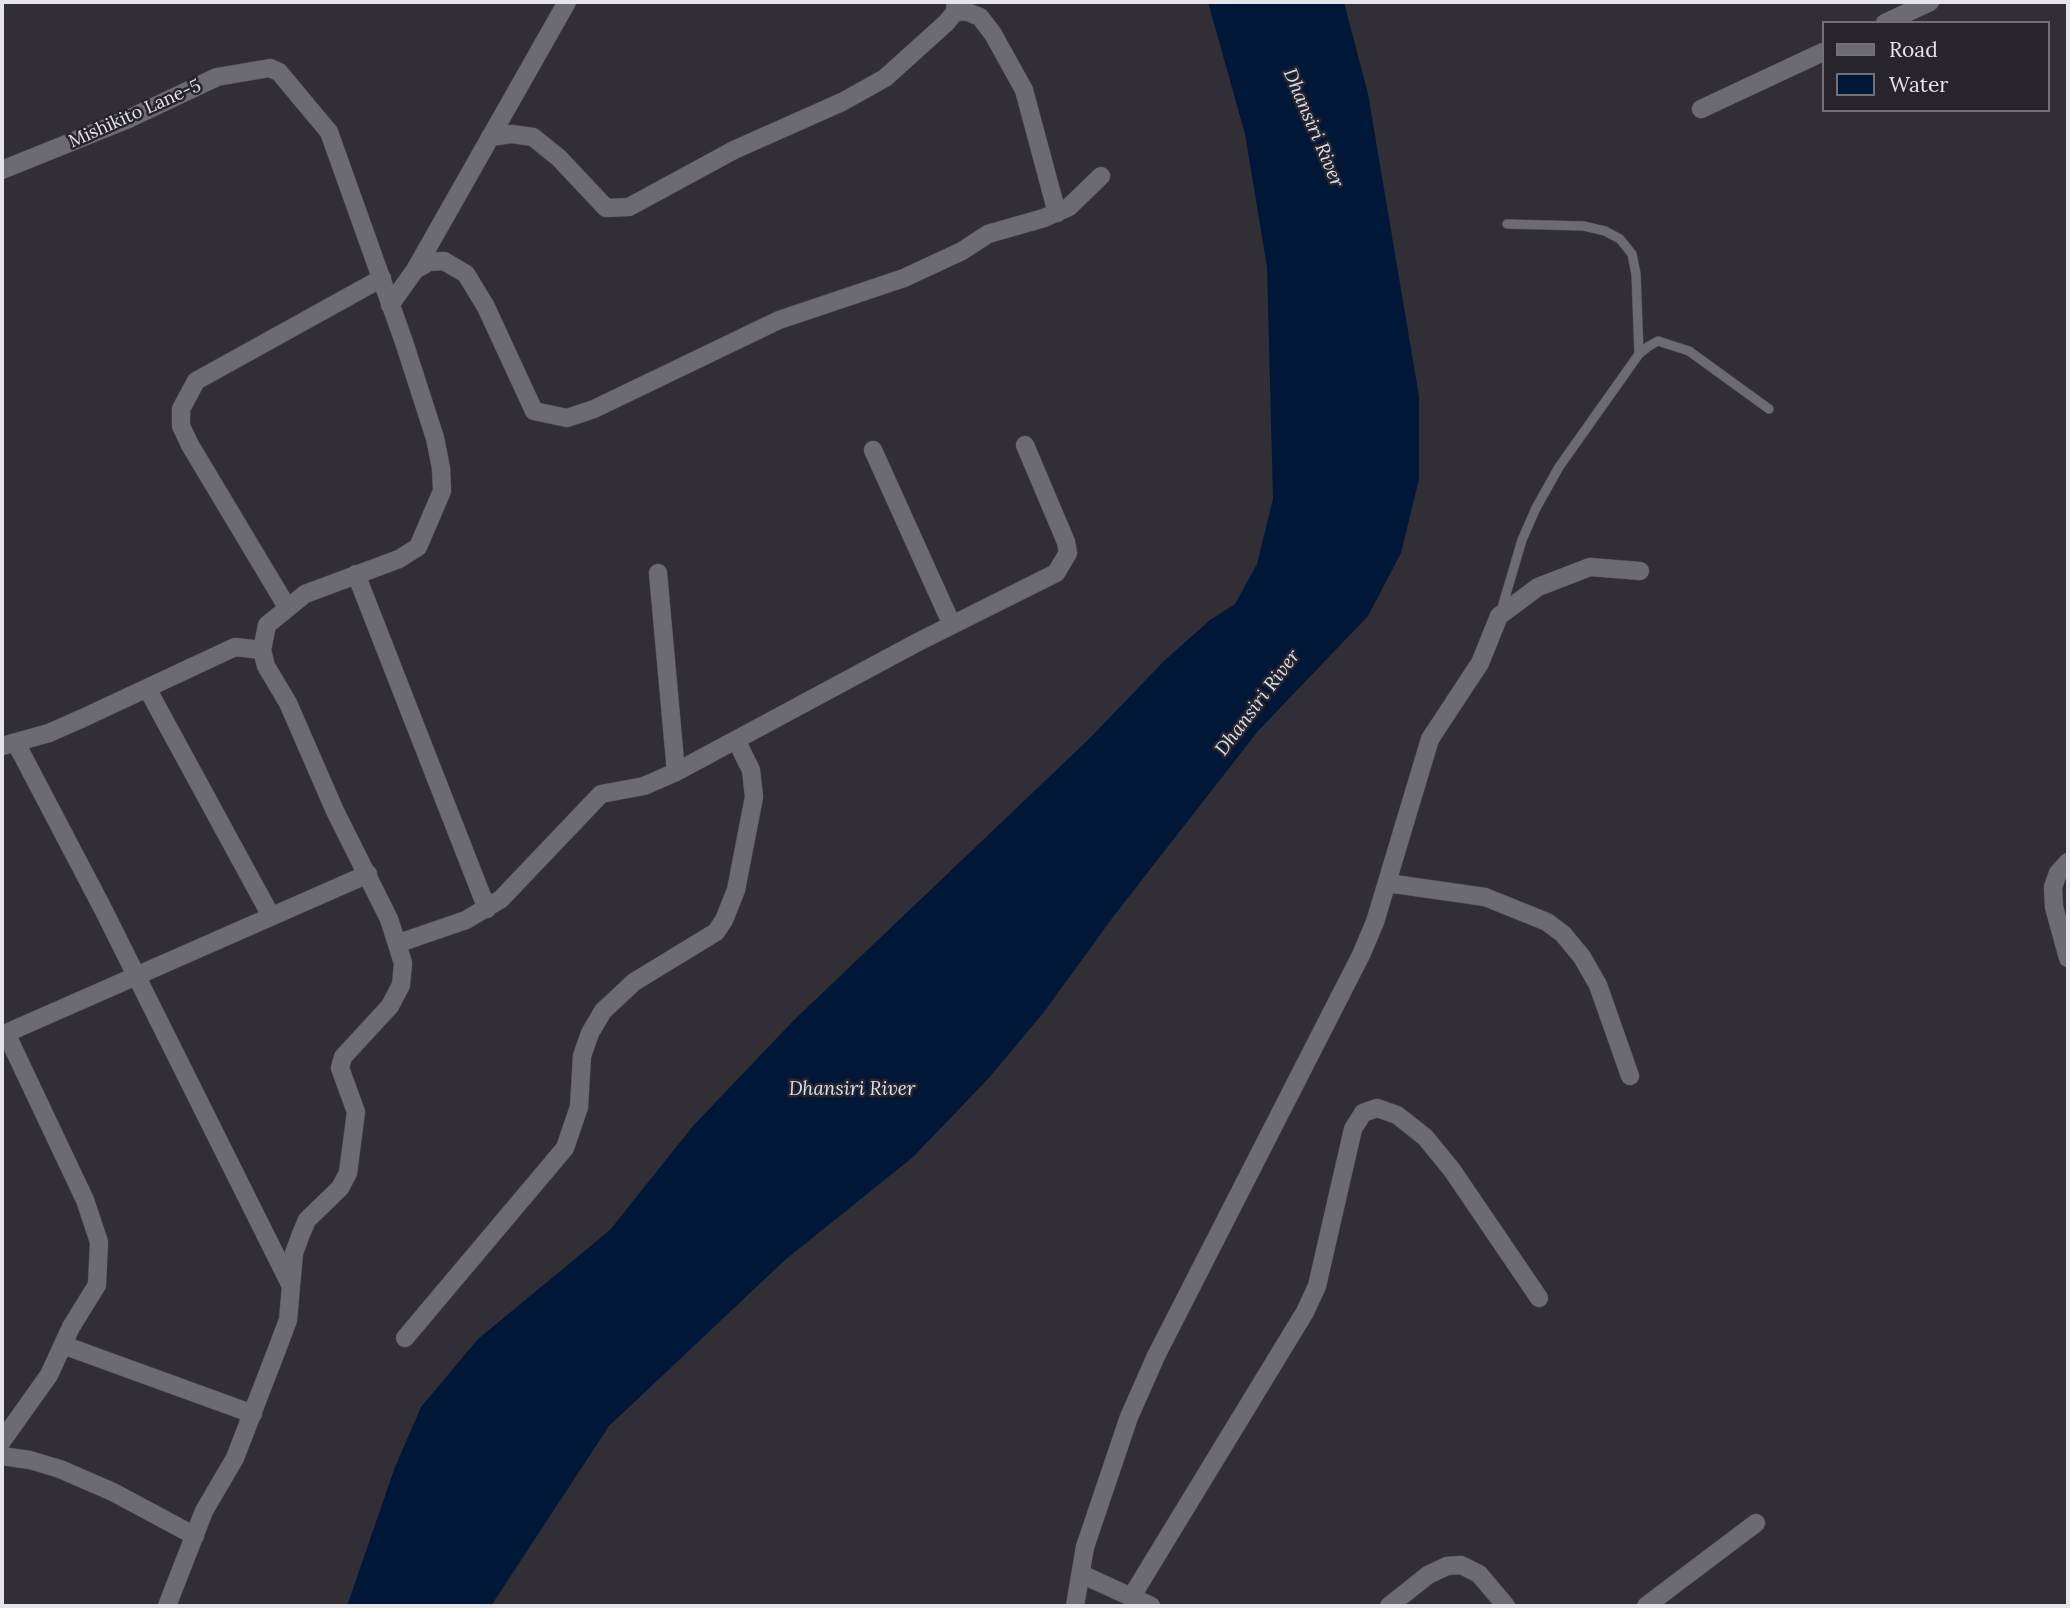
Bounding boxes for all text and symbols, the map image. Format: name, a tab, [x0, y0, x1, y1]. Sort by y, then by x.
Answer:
legend	[1822, 21, 2049, 112]
text: Road	[1889, 36, 1938, 63]
water label: Dhansiri River	[1278, 65, 1348, 191]
text: Water	[1889, 71, 1948, 98]
street label: Mishikito Lane-5	[66, 75, 204, 153]
water label: Dhansiri River	[1211, 646, 1305, 760]
water label: Dhansiri River	[789, 1079, 915, 1101]

